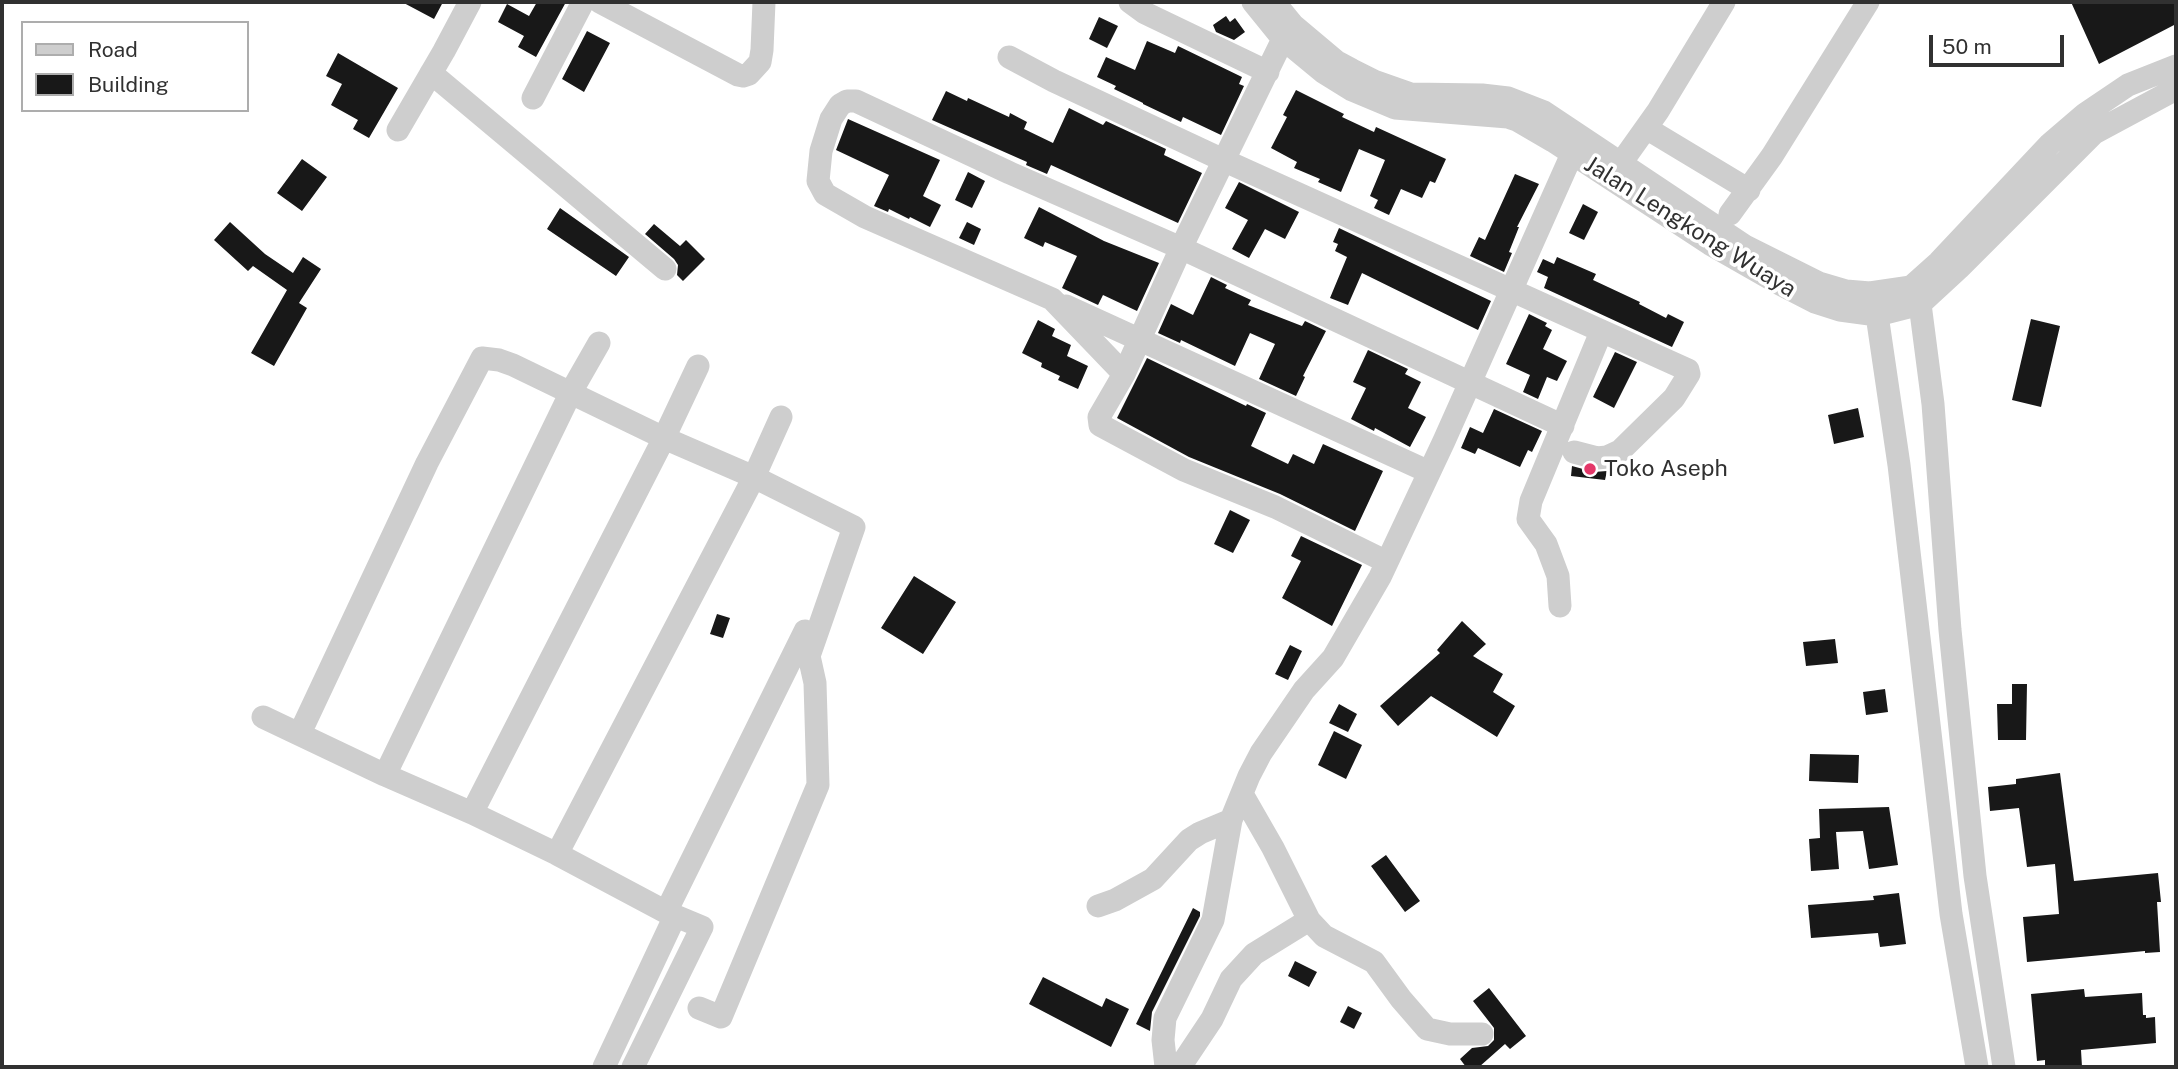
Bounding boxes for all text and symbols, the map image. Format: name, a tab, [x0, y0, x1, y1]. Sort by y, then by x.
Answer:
legend	[21, 21, 248, 112]
scale bar	[1933, 21, 2068, 65]
text: 50 m	[1942, 34, 1992, 59]
text: Road	[88, 37, 138, 62]
text: Building	[88, 72, 169, 97]
street label: Jalan Lengkong Wuaya	[1579, 151, 1801, 303]
place label: Toko Aseph	[1604, 455, 1728, 483]
marker: Toko Aseph	[1582, 461, 1598, 477]

